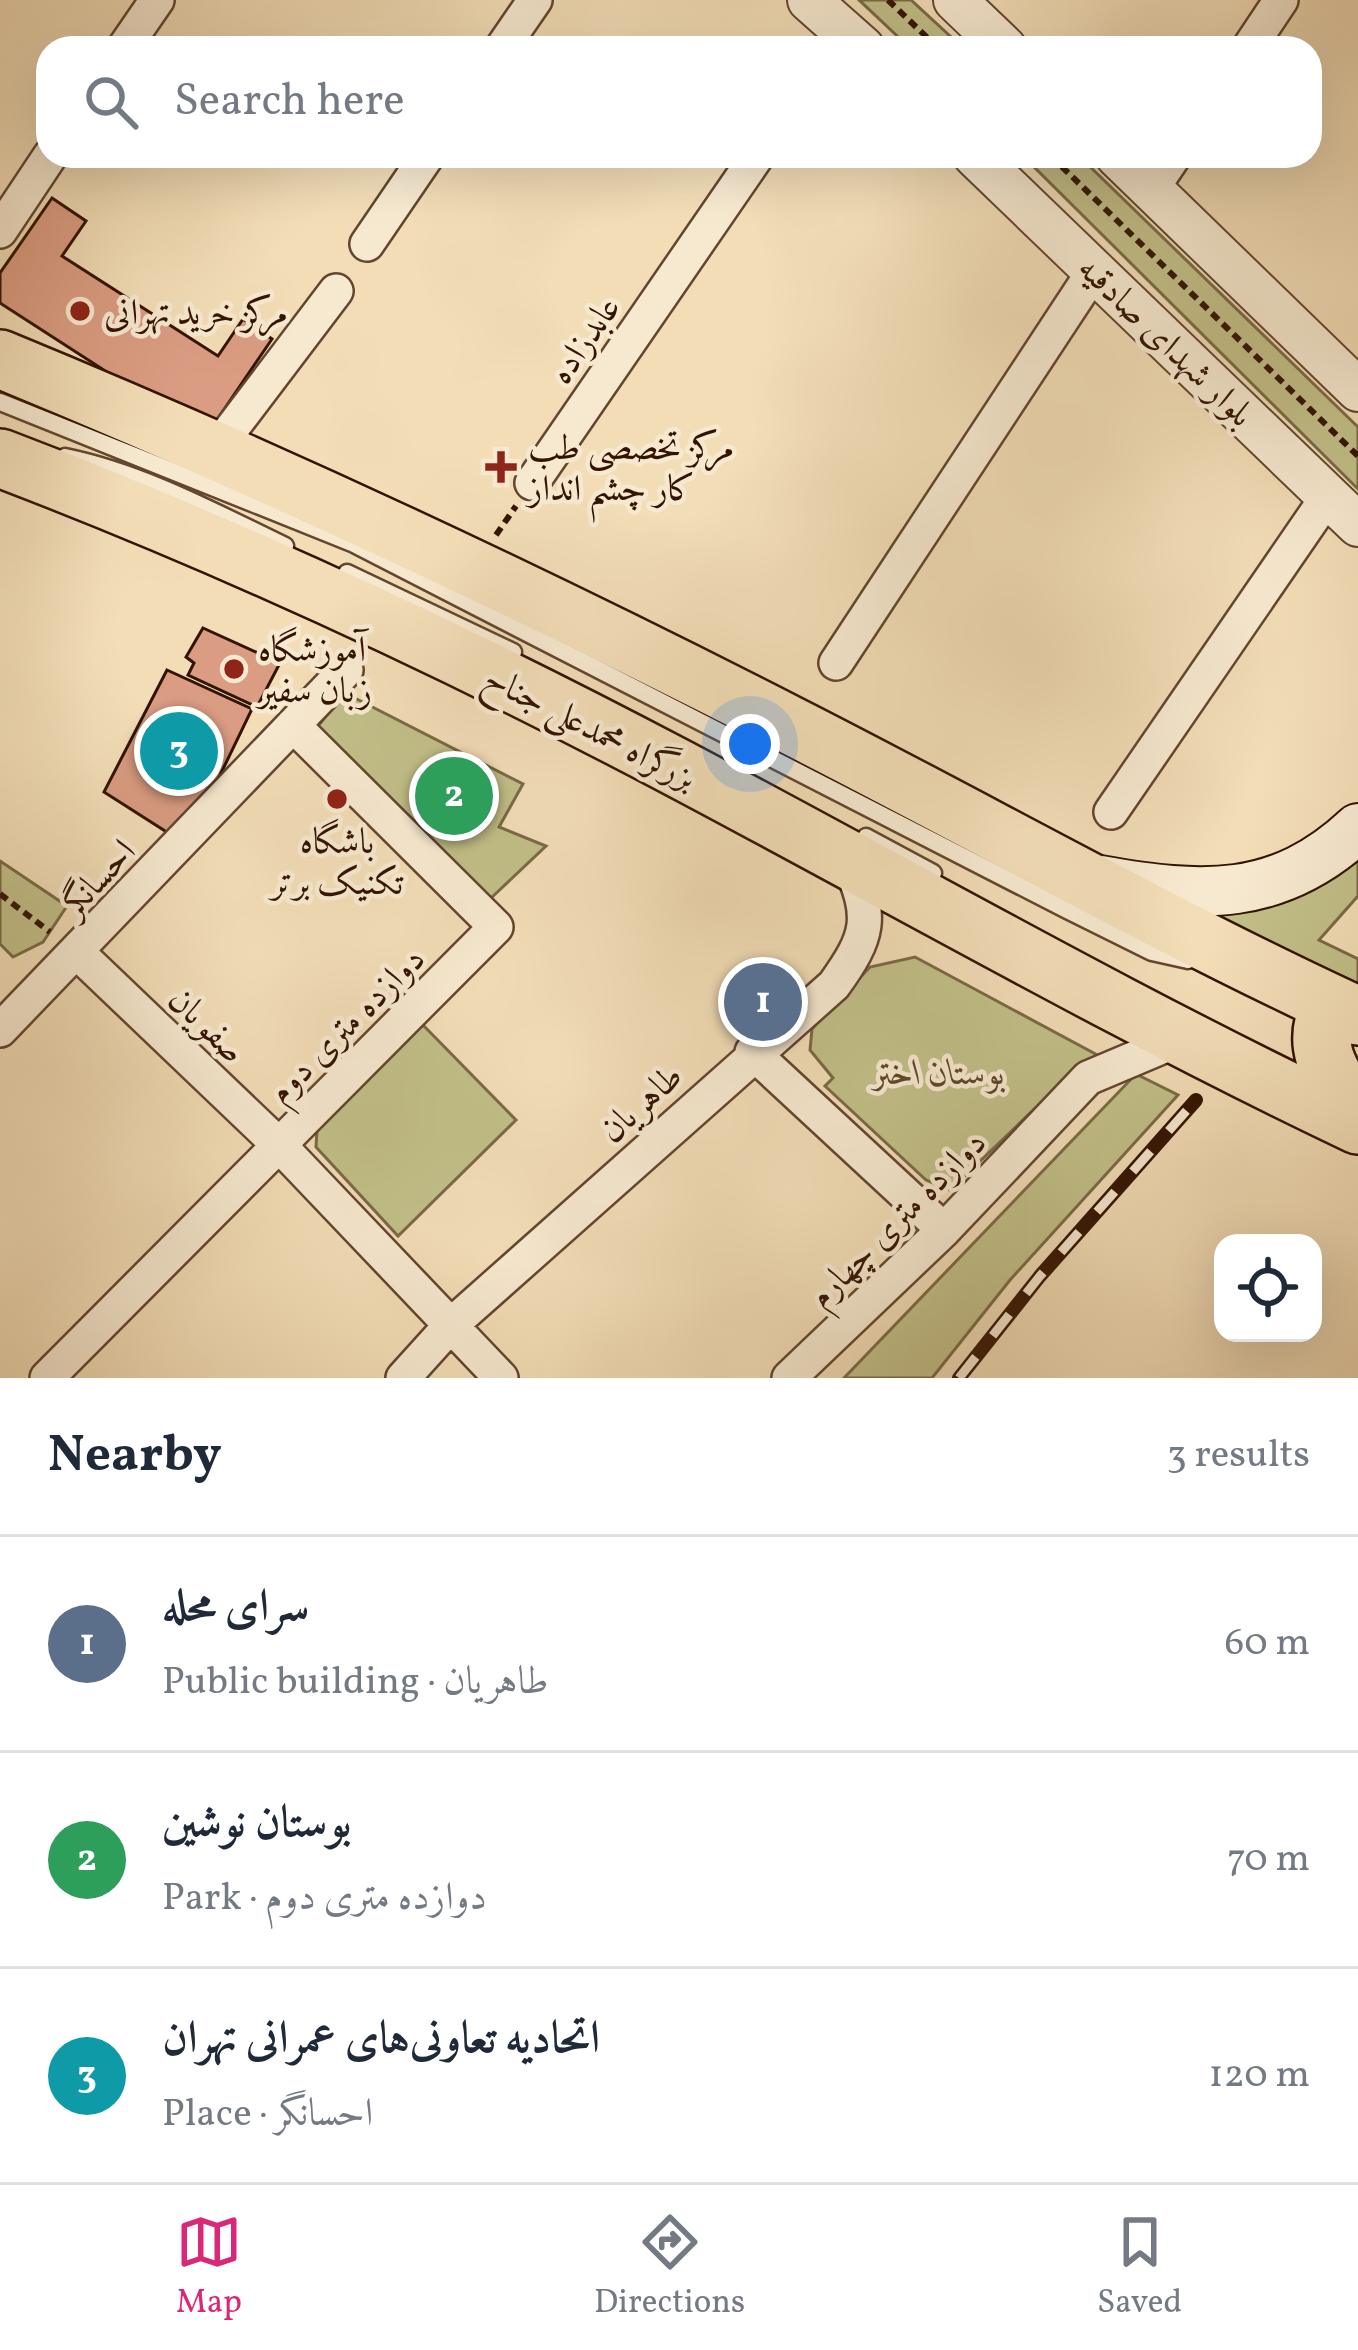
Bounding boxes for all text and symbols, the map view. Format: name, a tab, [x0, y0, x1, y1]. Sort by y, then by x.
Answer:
search box	[36, 36, 1322, 168]
icon: search	[78, 69, 144, 135]
text: Search here	[174, 71, 405, 134]
street label: بلوار شهدای صادقیه	[1065, 246, 1264, 440]
street label: عابدزاده	[538, 287, 635, 396]
place label: مرکز خرید تهرانی	[104, 290, 288, 340]
marker: مرکز خرید تهرانی	[67, 298, 93, 324]
place label: مرکز تخصصی طب کار چشم انداز	[525, 425, 734, 523]
marker: مرکز تخصصی طب کار چشم انداز	[485, 451, 517, 483]
place label: آموزشگاه زبان سفیر	[254, 626, 372, 718]
street label: بزرگراه محمدعلی جناح	[473, 654, 705, 808]
marker: آموزشگاه زبان سفیر	[221, 656, 247, 682]
pin: 3	[140, 706, 218, 796]
your location	[720, 714, 780, 774]
pin: 2	[415, 751, 493, 841]
marker: باشگاه تکنیک برتر	[324, 786, 350, 812]
place label: باشگاه تکنیک برتر	[267, 818, 404, 910]
street label: احسانگر	[48, 829, 149, 933]
street label: دوازده متری دوم	[258, 937, 440, 1119]
pin: 1	[724, 957, 802, 1047]
street label: صفویان	[155, 977, 255, 1077]
park label: بوستان اختر	[869, 1050, 1006, 1100]
street label: طاهریان	[590, 1054, 696, 1156]
street label: دوازده متری چهارم	[798, 1120, 1002, 1324]
map controls	[1214, 1234, 1322, 1342]
button: locate	[1214, 1234, 1322, 1342]
text: Nearby	[48, 1421, 222, 1492]
text: 3 results	[1167, 1429, 1310, 1483]
text: سرای محله	[162, 1577, 309, 1640]
text: 1	[79, 1617, 95, 1671]
text: 60 m	[1225, 1617, 1310, 1671]
text: Public building · طاهریان	[162, 1656, 549, 1710]
text: بوستان نوشین	[162, 1793, 352, 1856]
text: 2	[77, 1833, 97, 1887]
text: 70 m	[1227, 1833, 1310, 1887]
text: Park · دوازده متری دوم	[162, 1872, 487, 1926]
text: اتحادیه تعاونی‌های عمرانی تهران	[162, 2009, 600, 2072]
text: 3	[77, 2049, 97, 2103]
text: 120 m	[1209, 2049, 1310, 2103]
text: Place · احسانگر	[162, 2088, 373, 2142]
tab: Map	[176, 2209, 242, 2327]
tab: Directions	[594, 2209, 745, 2327]
tab: Saved	[1097, 2209, 1182, 2327]

